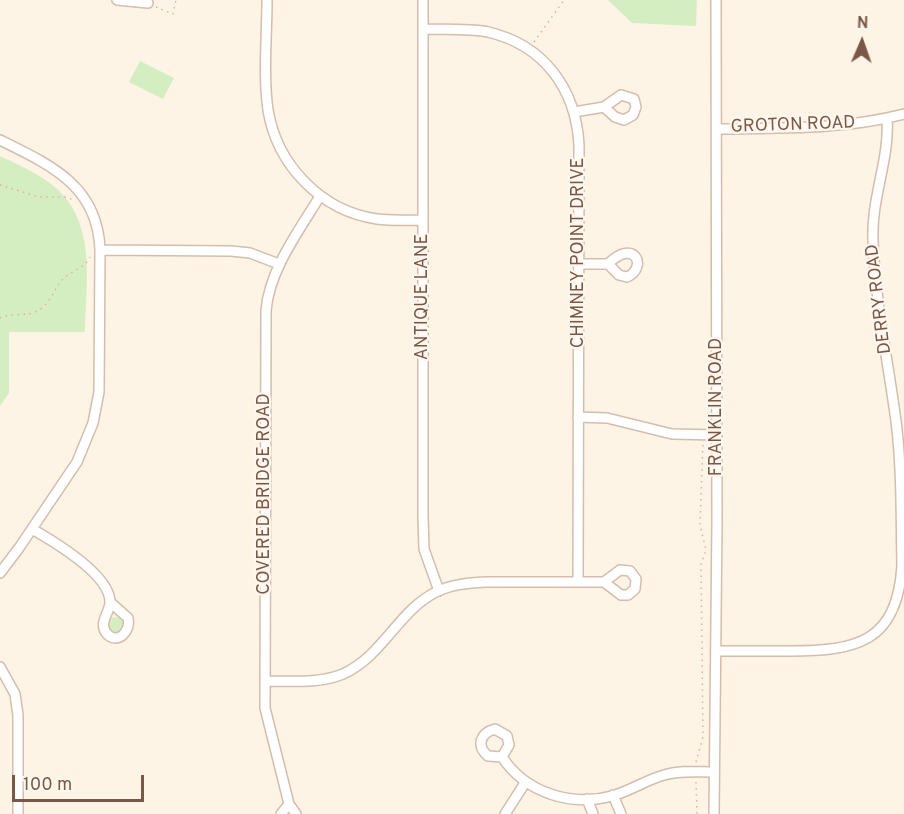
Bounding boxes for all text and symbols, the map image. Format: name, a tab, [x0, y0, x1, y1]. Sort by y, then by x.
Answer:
north arrow	[832, 12, 892, 72]
text: N	[857, 14, 869, 34]
street label: GROTON ROAD	[730, 113, 856, 139]
street label: CHIMNEY POINT DRIVE	[568, 158, 590, 348]
street label: ANTIQUE LANE	[412, 234, 434, 360]
street label: DERRY ROAD	[863, 243, 897, 355]
street label: FRANKLIN ROAD	[706, 338, 728, 476]
street label: COVERED BRIDGE ROAD	[254, 393, 276, 595]
scale bar	[15, 763, 147, 801]
text: 100 m	[23, 774, 72, 797]

